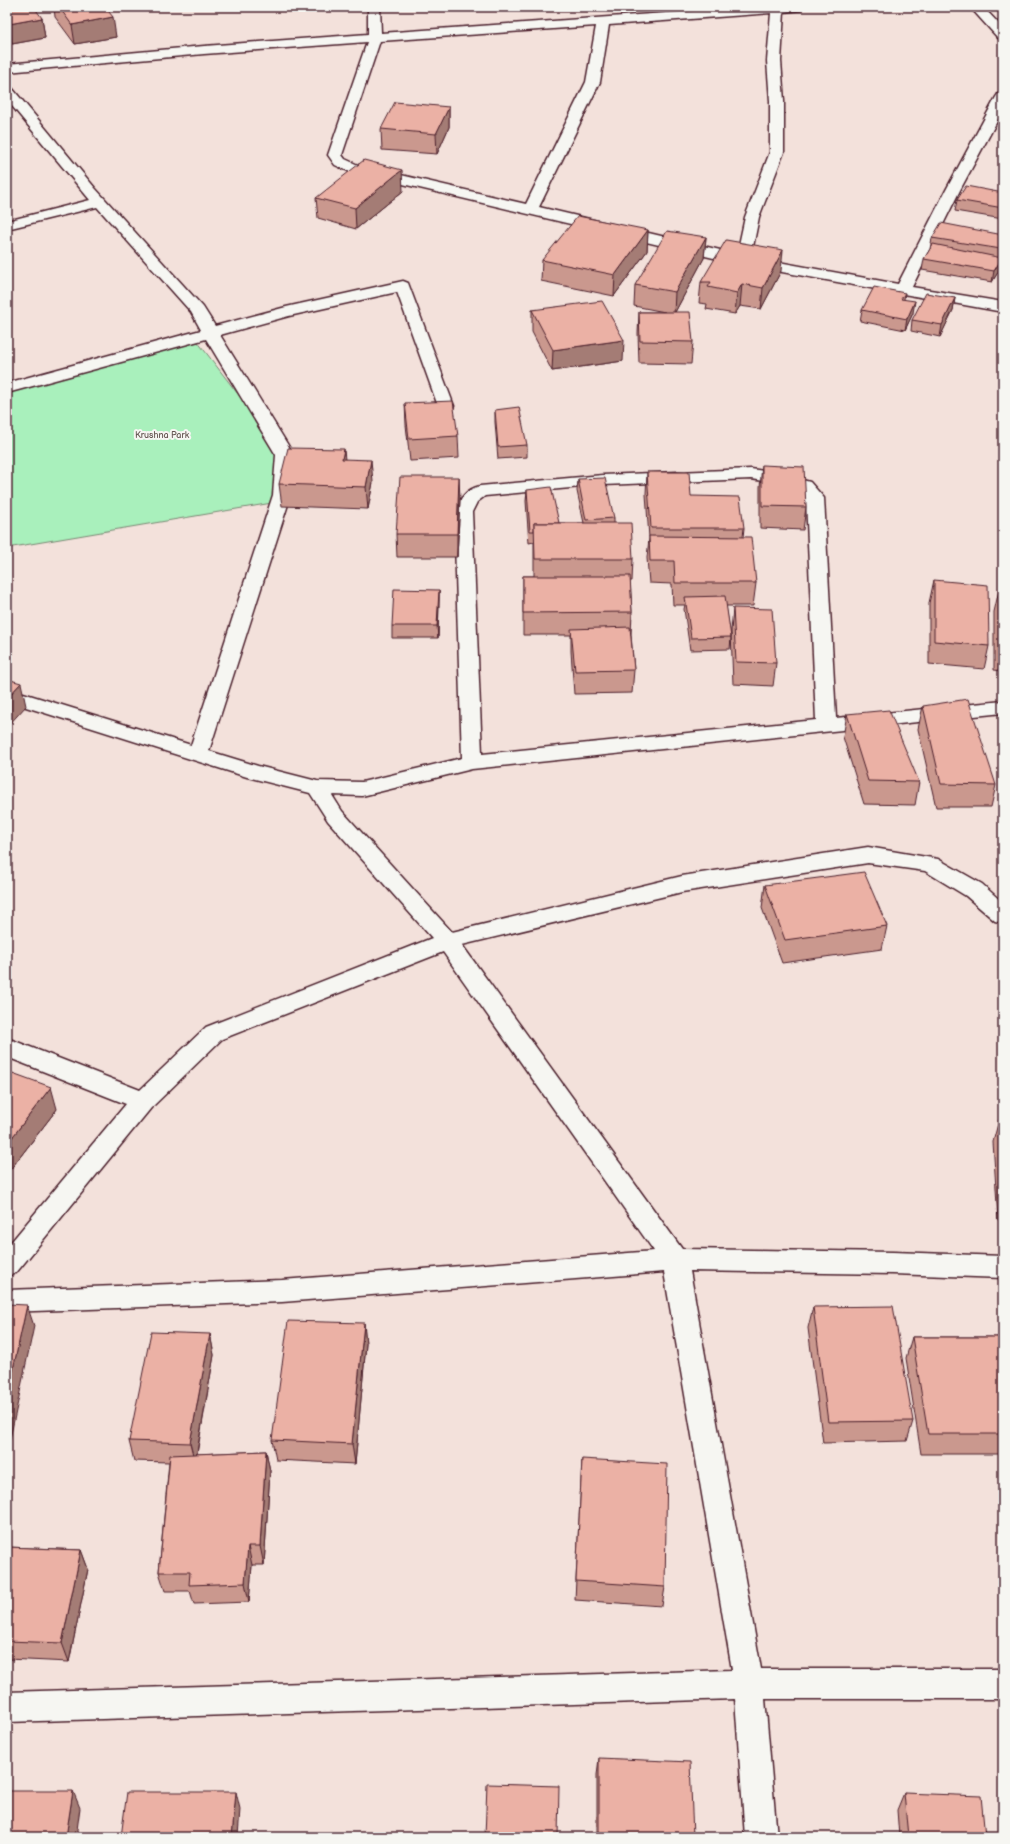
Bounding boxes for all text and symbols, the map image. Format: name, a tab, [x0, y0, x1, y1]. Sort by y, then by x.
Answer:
park label: Krushna Park	[135, 430, 190, 441]

